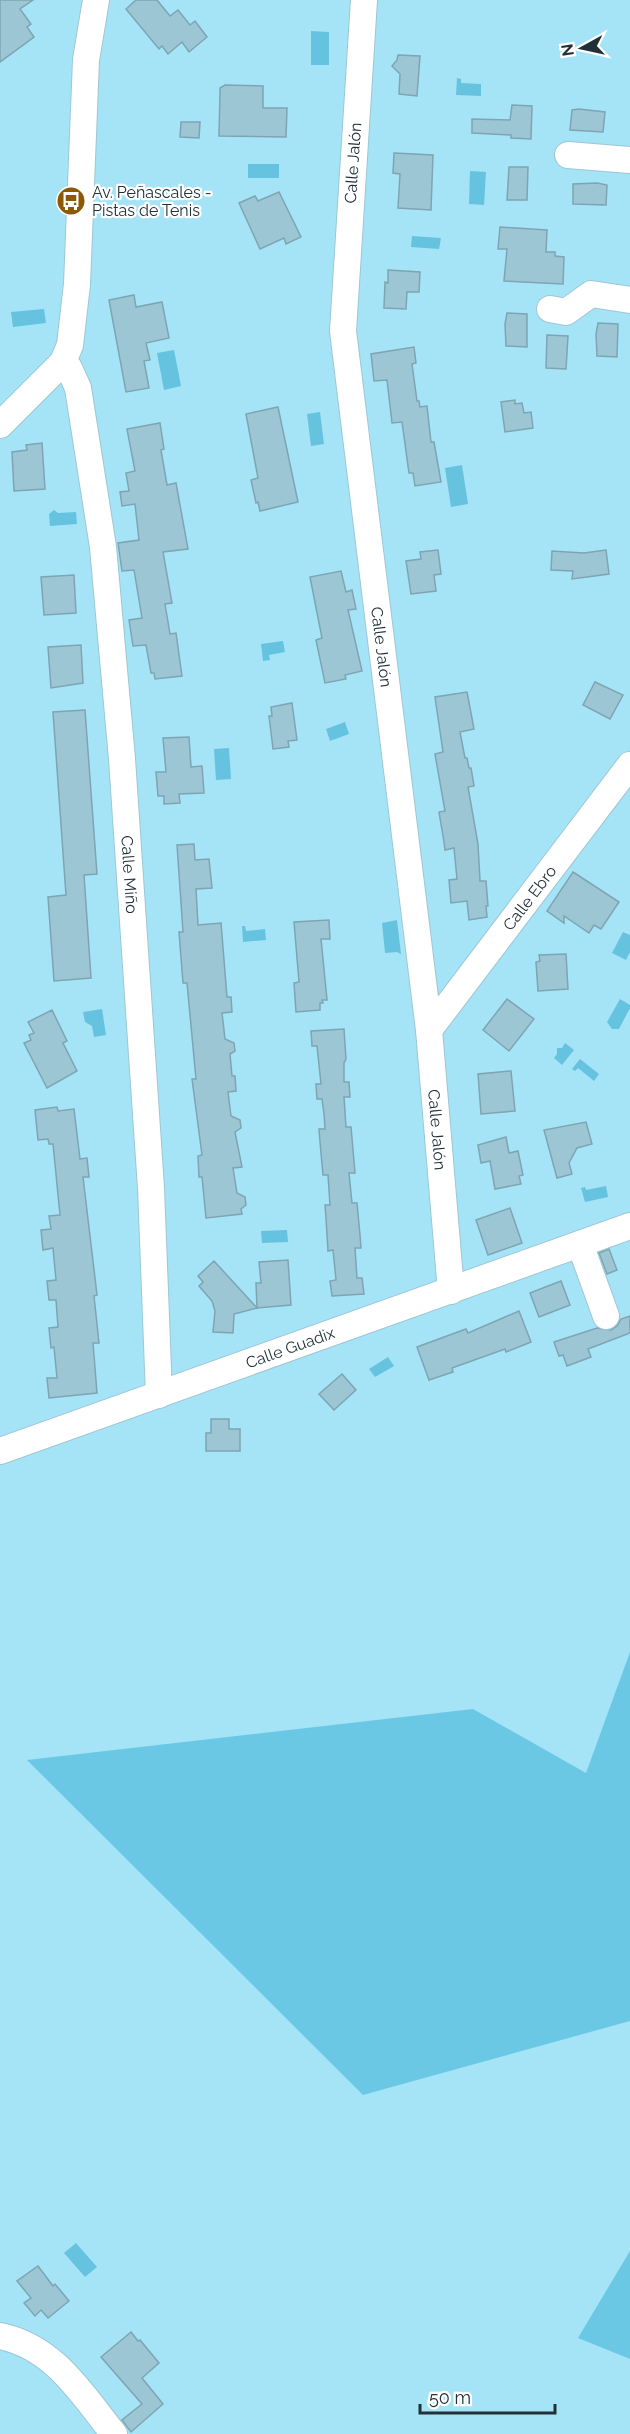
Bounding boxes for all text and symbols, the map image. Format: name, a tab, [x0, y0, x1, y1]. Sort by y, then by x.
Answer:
north arrow	[552, 18, 612, 78]
text: N	[557, 43, 578, 57]
street label: Calle Jalón	[341, 122, 365, 204]
place label: Av. Peñascales - Pistas de Tenis	[92, 183, 212, 220]
bus stop icon: Av. Peñascales - Pistas de Tenis	[55, 185, 87, 217]
street label: Calle Jalón	[367, 606, 396, 688]
street label: Calle Miño	[118, 835, 142, 914]
street label: Calle Ebro	[499, 862, 560, 934]
street label: Calle Jalón	[425, 1089, 450, 1171]
street label: Calle Guadix	[243, 1323, 337, 1372]
scale bar	[420, 2377, 555, 2415]
text: 50 m	[429, 2387, 471, 2408]

